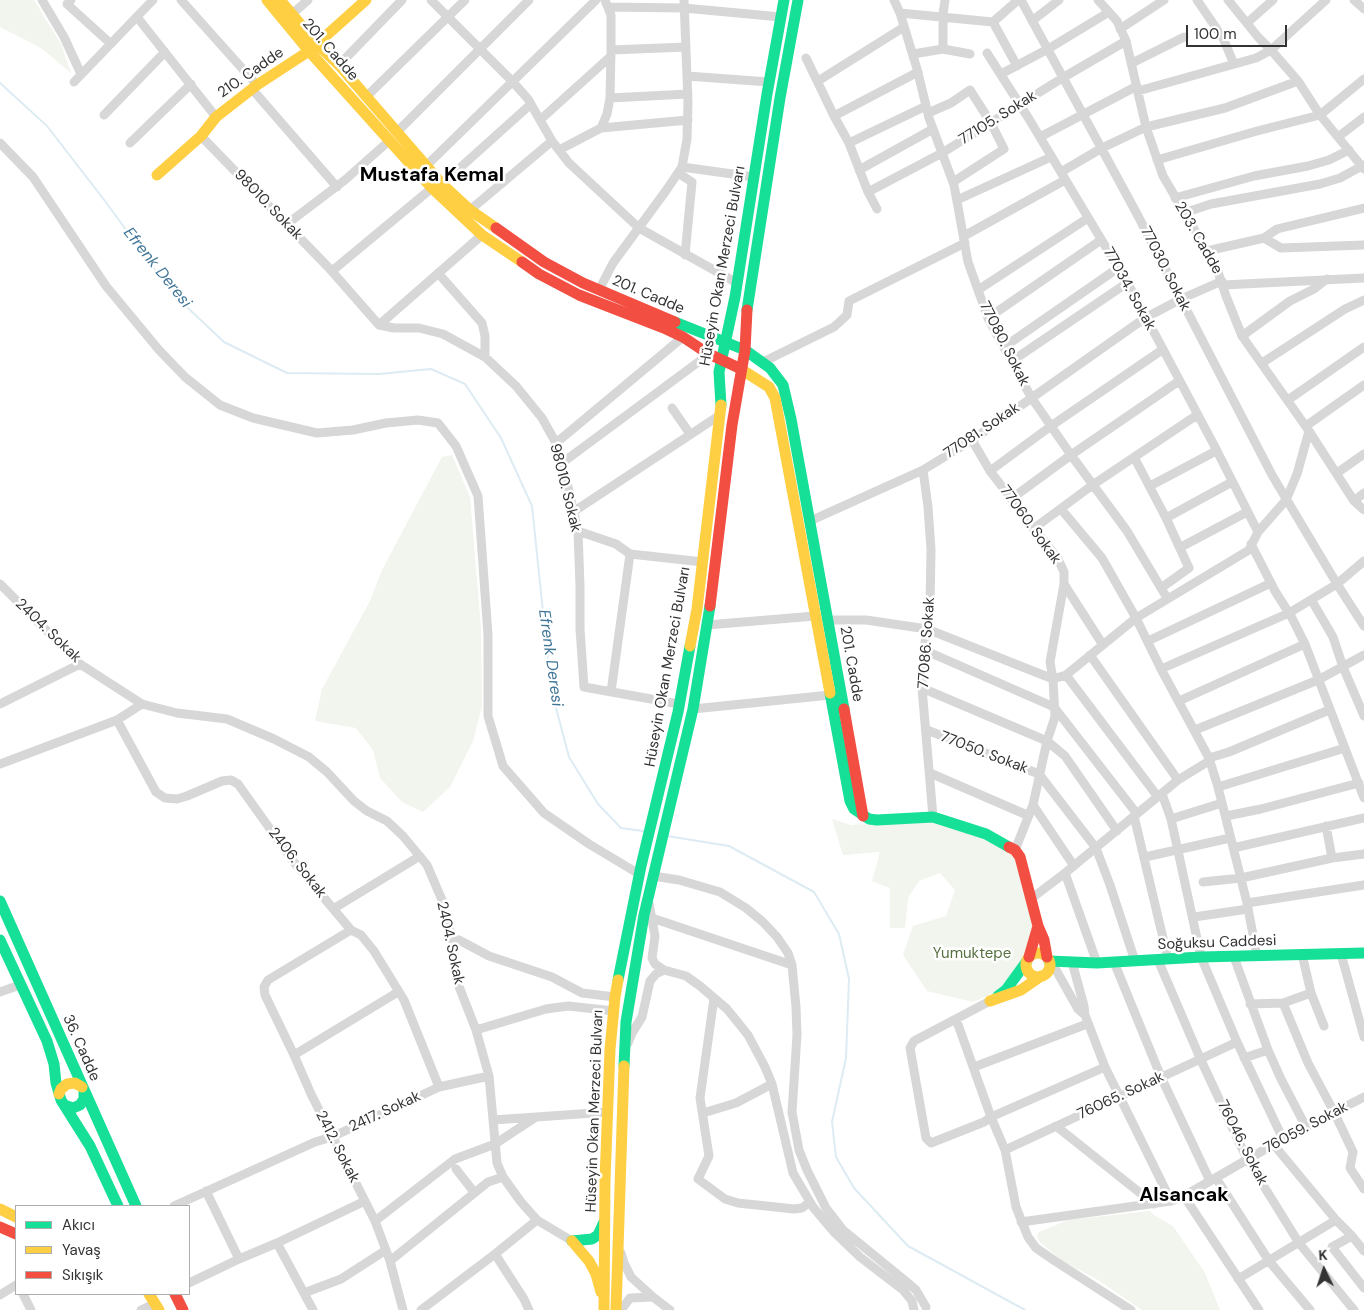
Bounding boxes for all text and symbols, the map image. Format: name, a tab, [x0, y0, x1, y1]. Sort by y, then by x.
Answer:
street label: 201. Cadde	[298, 15, 362, 85]
scale bar	[1189, 15, 1290, 47]
text: 100 m	[1194, 24, 1237, 44]
street label: 210. Cadde	[215, 44, 287, 102]
street label: 77105. Sokak	[956, 87, 1040, 149]
district label: Mustafa Kemal	[360, 164, 504, 188]
street label: Hüseyin Okan Merzeci Bulvarı	[697, 165, 749, 367]
street label: 98010. Sokak	[230, 166, 306, 244]
street label: 203. Cadde	[1170, 199, 1226, 277]
water label: Efrenk Deresi	[119, 224, 195, 312]
street label: 77030. Sokak	[1136, 224, 1194, 314]
street label: 77034. Sokak	[1099, 244, 1159, 334]
street label: 201. Cadde	[609, 272, 687, 318]
street label: 77080. Sokak	[975, 299, 1033, 389]
street label: 77081. Sokak	[941, 399, 1023, 463]
street label: 98010. Sokak	[545, 442, 585, 534]
street label: 77060. Sokak	[995, 482, 1065, 568]
street label: Hüseyin Okan Merzeci Bulvarı	[642, 566, 694, 768]
street label: 2404. Sokak	[11, 595, 85, 667]
street label: 77086. Sokak	[915, 597, 939, 689]
water label: Efrenk Deresi	[534, 608, 566, 708]
street label: 201. Cadde	[835, 625, 867, 703]
street label: 77050. Sokak	[938, 728, 1030, 778]
street label: 2406. Sokak	[264, 824, 330, 902]
street label: 2404. Sokak	[432, 900, 468, 986]
street label: Soğuksu Caddesi	[1157, 932, 1277, 954]
park label: Yumuktepe	[933, 945, 1011, 963]
street label: Hüseyin Okan Merzeci Bulvarı	[582, 1009, 608, 1213]
street label: 36. Cadde	[58, 1012, 104, 1084]
street label: 76065. Sokak	[1075, 1068, 1167, 1124]
street label: 2417. Sokak	[346, 1088, 424, 1136]
street label: 76046. Sokak	[1213, 1097, 1271, 1189]
street label: 76059. Sokak	[1261, 1098, 1351, 1158]
street label: 2412. Sokak	[311, 1108, 363, 1186]
district label: Alsancak	[1139, 1184, 1229, 1208]
legend	[15, 1205, 190, 1295]
text: Akıcı	[62, 1215, 95, 1235]
text: Yavaş	[62, 1240, 101, 1260]
north arrow	[1299, 1245, 1349, 1295]
text: K	[1318, 1246, 1328, 1264]
text: Sıkışık	[62, 1265, 103, 1285]

